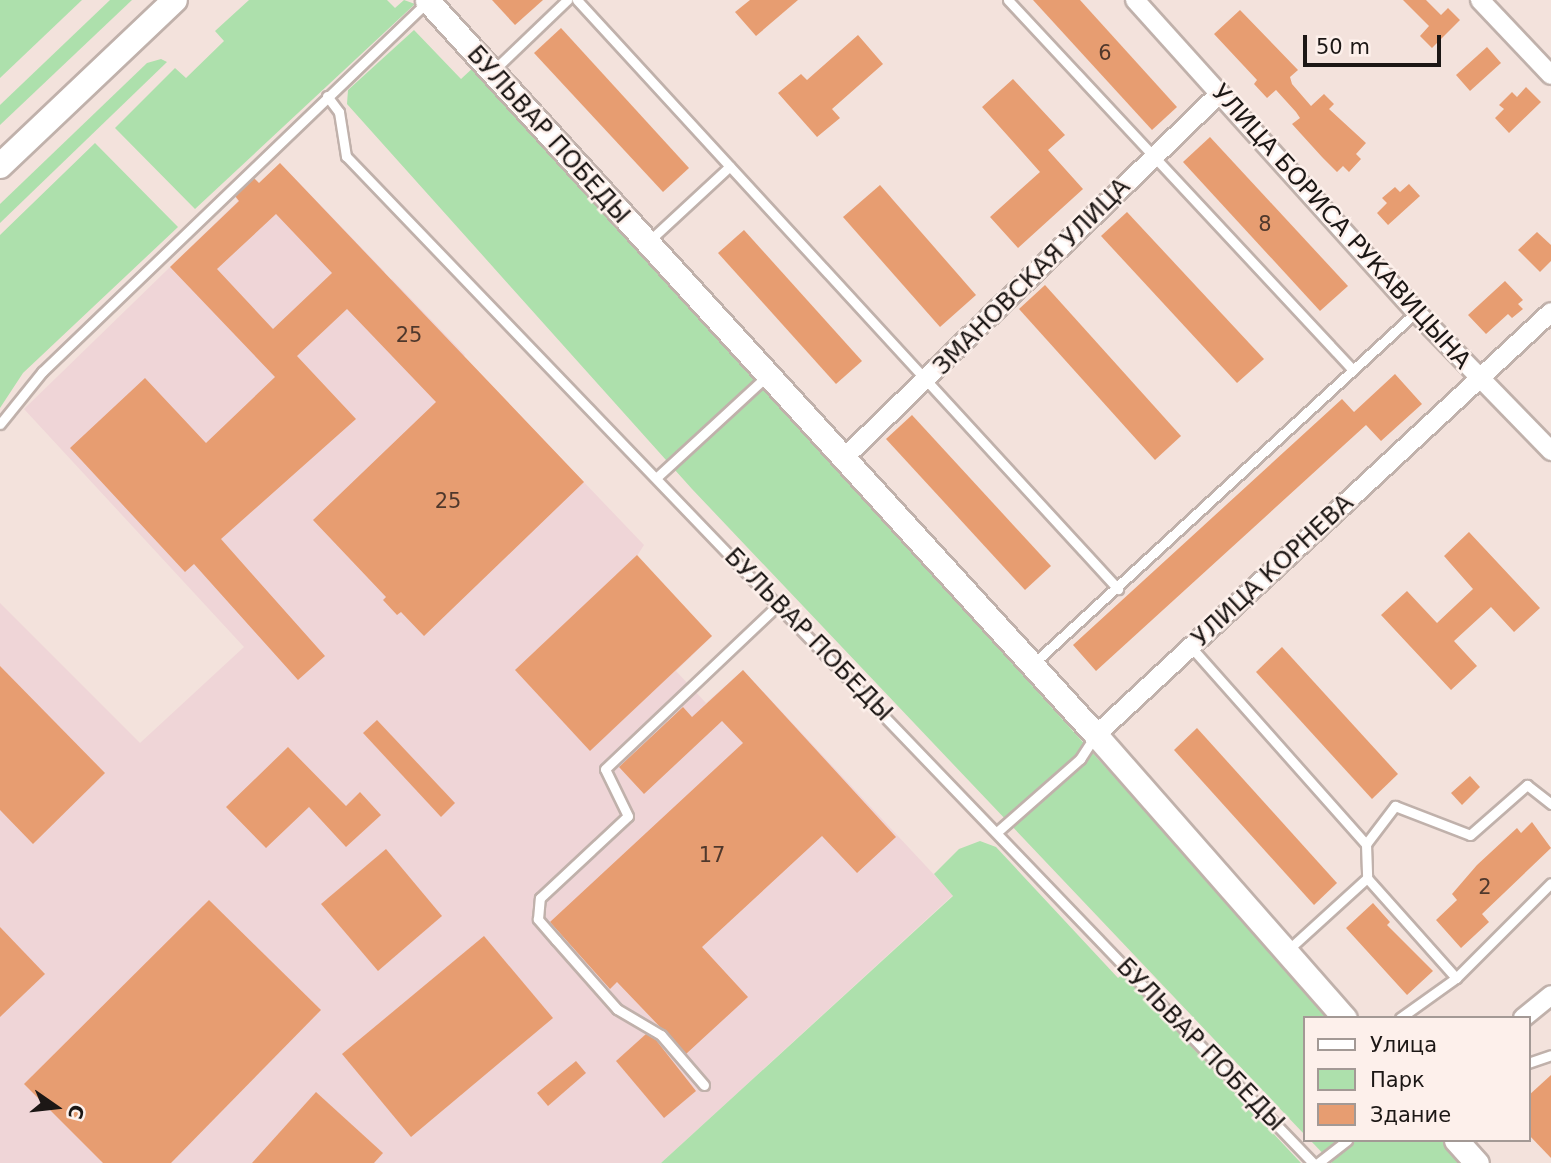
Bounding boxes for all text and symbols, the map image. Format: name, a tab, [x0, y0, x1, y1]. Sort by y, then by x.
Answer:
scale bar	[1306, 21, 1444, 65]
text: 50 m	[1316, 35, 1370, 59]
street label: БУЛЬВАР ПОБЕДЫ	[461, 40, 635, 230]
house number: 6	[1098, 40, 1112, 66]
street label: УЛИЦА БОРИСА РУКАВИЦЫНА	[1205, 79, 1477, 375]
street label: ЗМАНОВСКАЯ УЛИЦА	[928, 173, 1136, 381]
house number: 8	[1258, 211, 1272, 237]
house number: 25	[396, 322, 422, 348]
house number: 25	[435, 488, 461, 514]
street label: УЛИЦА КОРНЕВА	[1186, 489, 1360, 653]
street label: БУЛЬВАР ПОБЕДЫ	[718, 543, 898, 727]
house number: 17	[699, 842, 725, 868]
house number: 2	[1478, 874, 1492, 900]
street label: БУЛЬВАР ПОБЕДЫ	[1110, 953, 1290, 1137]
legend	[1302, 1016, 1530, 1142]
text: Улица	[1370, 1033, 1437, 1057]
text: Парк	[1370, 1068, 1425, 1092]
north arrow	[21, 1072, 91, 1142]
text: С	[64, 1103, 89, 1122]
text: Здание	[1370, 1103, 1451, 1127]

